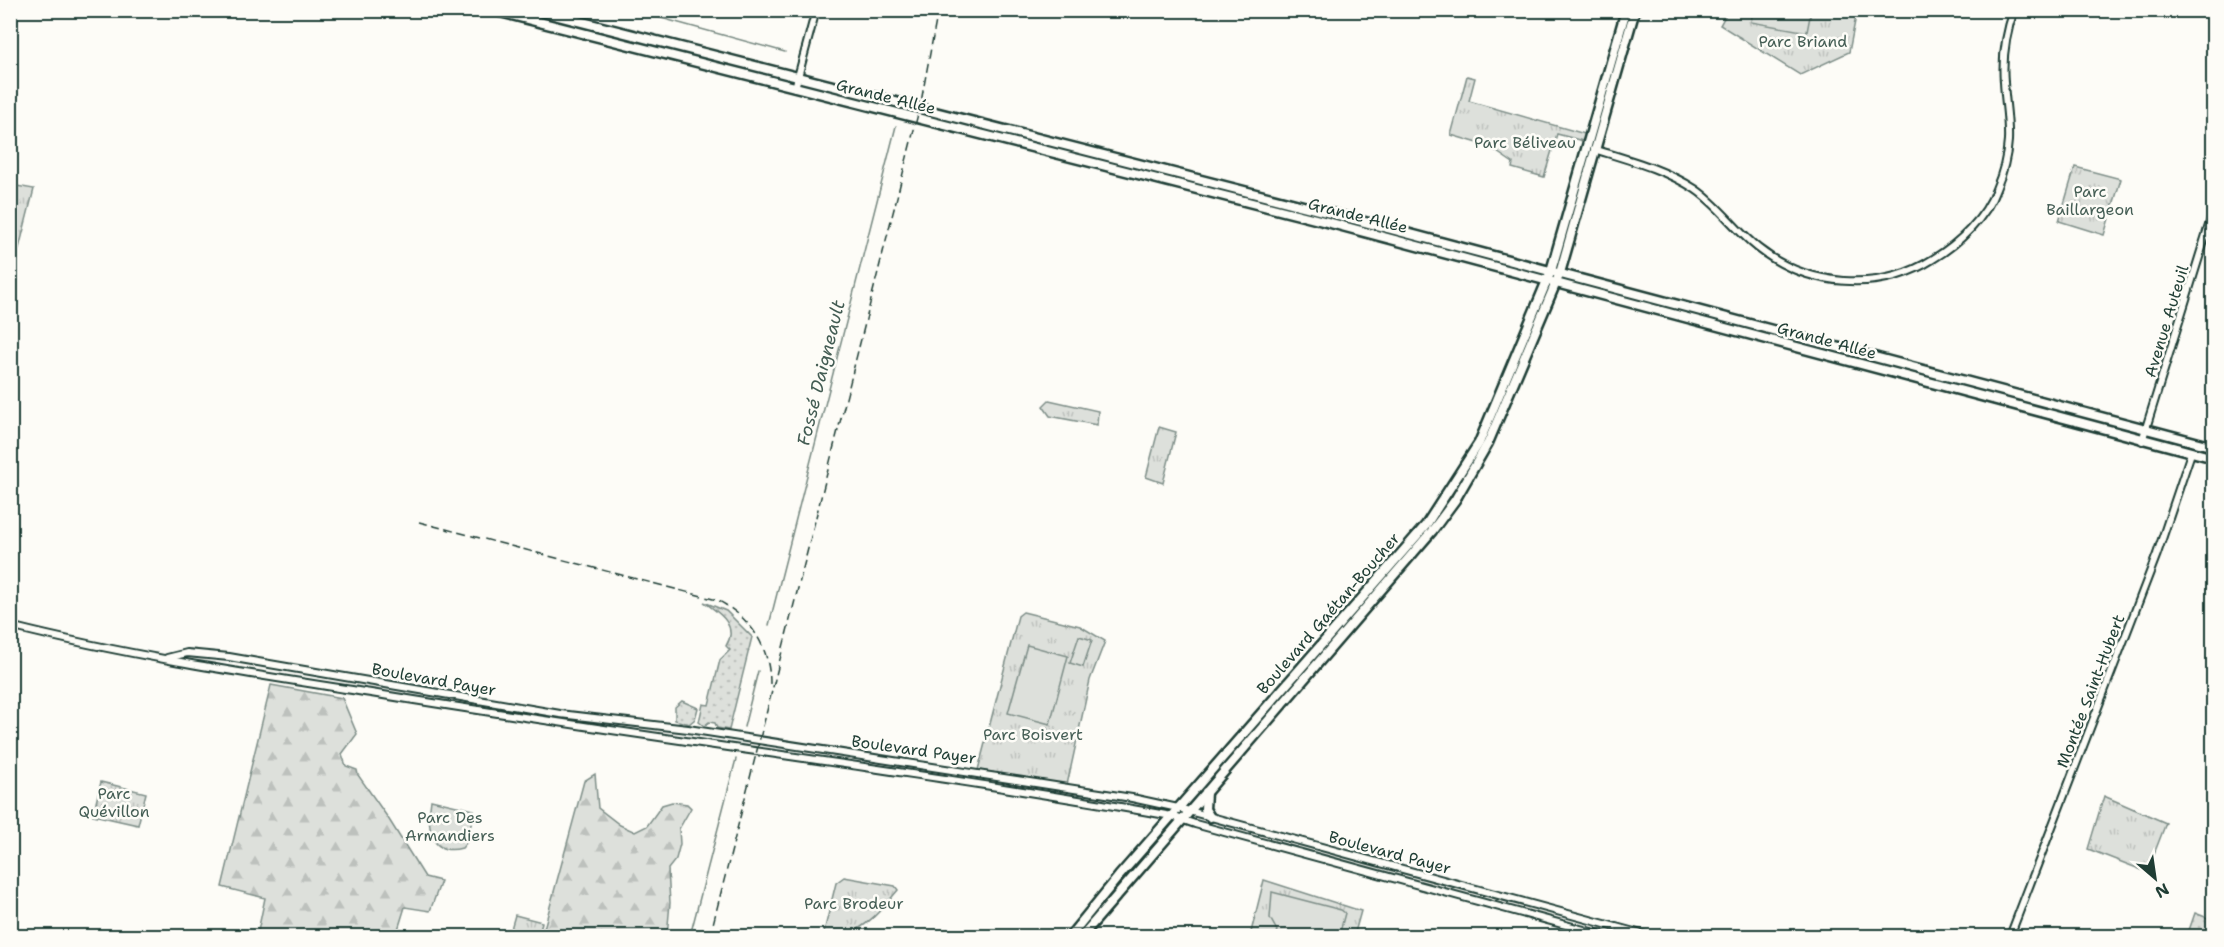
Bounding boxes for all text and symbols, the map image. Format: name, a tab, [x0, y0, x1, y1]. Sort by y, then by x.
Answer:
park label: Parc Briand	[1759, 31, 1847, 52]
street label: Grande Allée	[834, 74, 938, 119]
park label: Parc Béliveau	[1474, 132, 1576, 153]
park label: Parc Baillargeon	[2046, 181, 2134, 220]
street label: Grande Allée	[1306, 193, 1410, 238]
street label: Avenue Auteuil	[2139, 262, 2194, 380]
water label: Fossé Daigneault	[791, 298, 851, 448]
street label: Grande Allée	[1775, 317, 1879, 364]
street label: Boulevard Gaétan-Boucher	[1252, 528, 1404, 699]
street label: Montée Saint-Hubert	[2052, 612, 2129, 771]
street label: Boulevard Payer	[370, 658, 498, 701]
park label: Parc Boisvert	[983, 724, 1083, 745]
street label: Boulevard Payer	[850, 730, 978, 769]
park label: Parc Quévillon	[78, 783, 150, 822]
park label: Parc Des Armandiers	[405, 807, 495, 846]
street label: Boulevard Payer	[1326, 826, 1453, 879]
north arrow	[2125, 848, 2185, 908]
text: N	[2151, 878, 2173, 903]
park label: Parc Brodeur	[804, 893, 904, 914]

